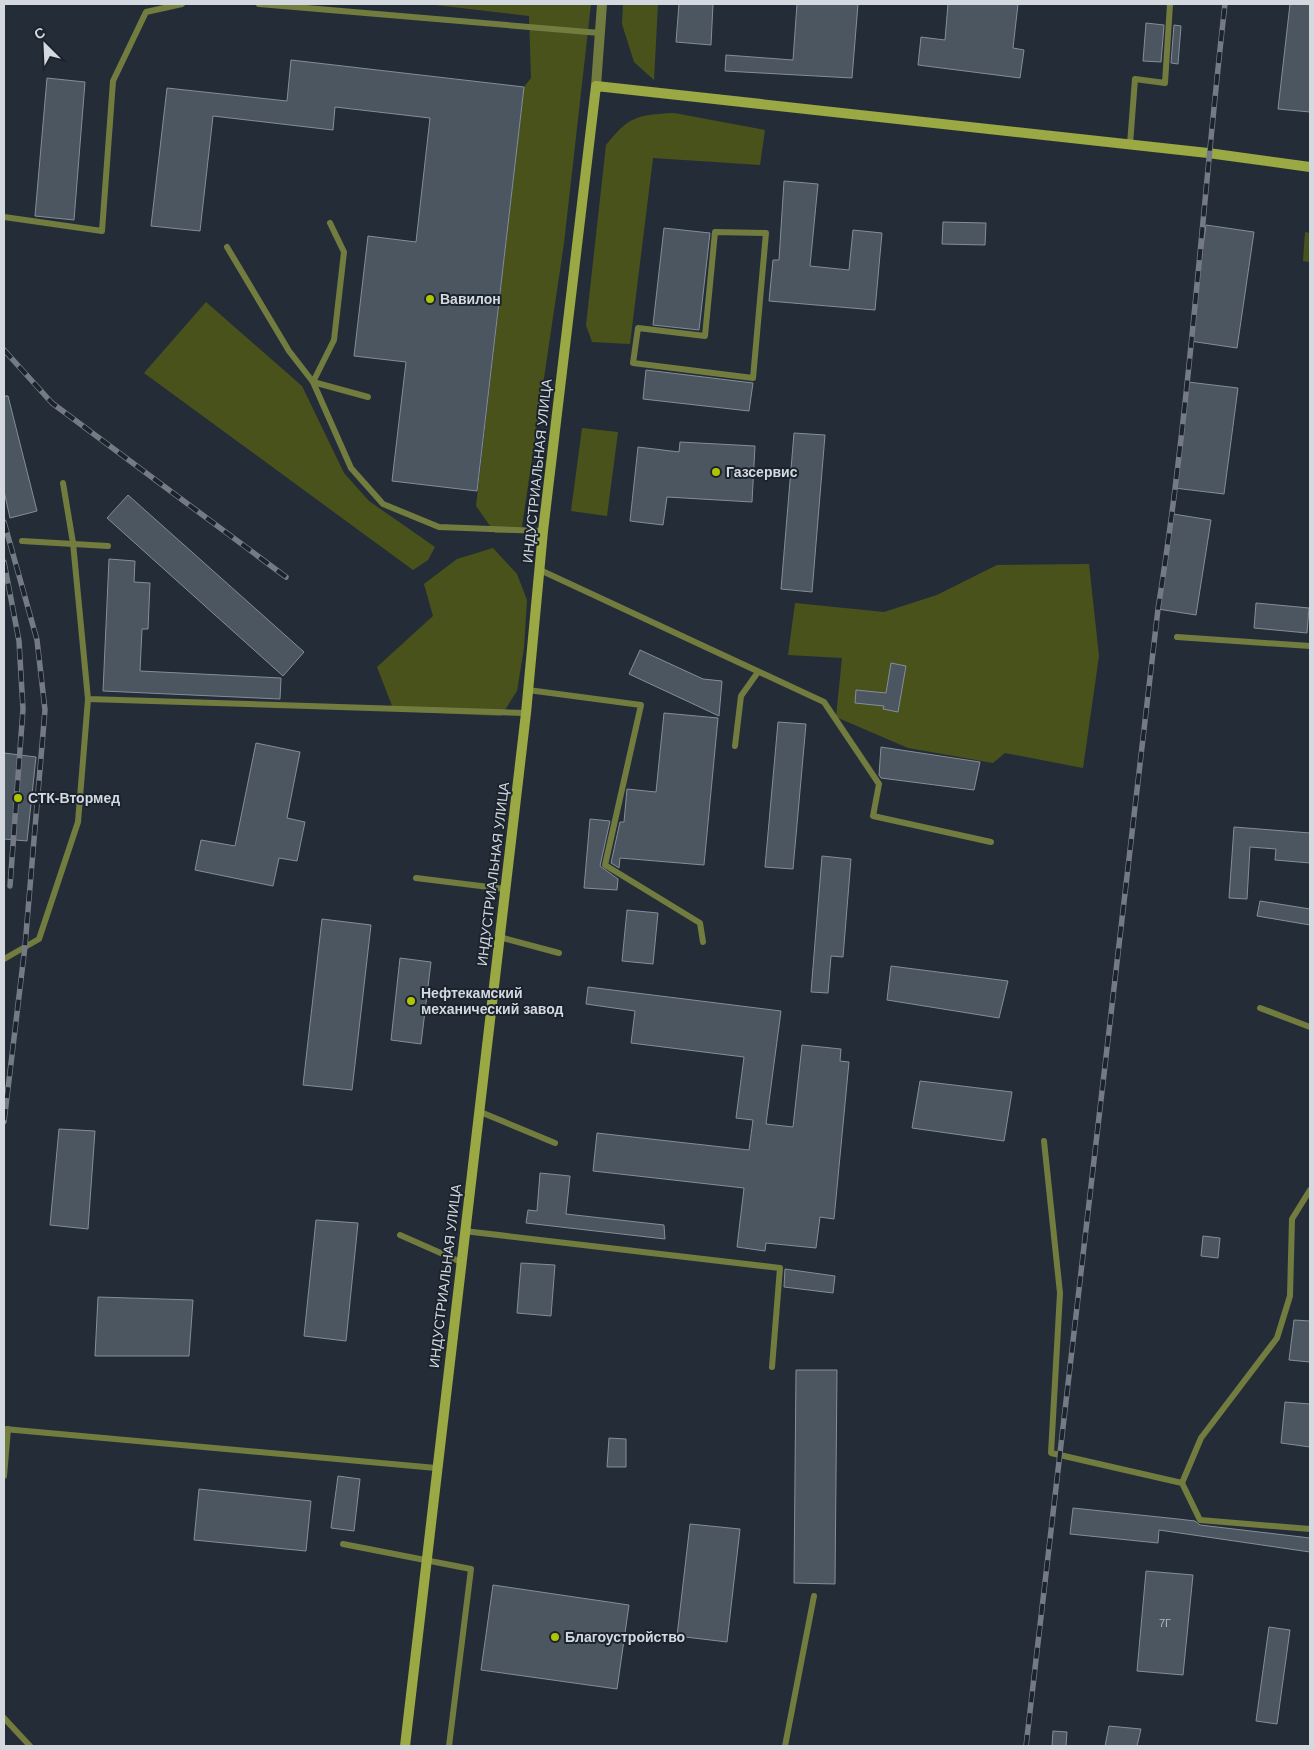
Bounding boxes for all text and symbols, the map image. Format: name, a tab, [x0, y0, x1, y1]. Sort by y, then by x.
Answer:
north arrow	[20, 20, 70, 70]
text: С	[32, 24, 48, 42]
place label: Вавилон	[440, 291, 501, 307]
marker: Вавилон	[424, 293, 436, 305]
street label: ИНДУСТРИАЛЬНАЯ УЛИЦА	[519, 377, 555, 564]
place label: Газсервис	[726, 464, 798, 480]
marker: Газсервис	[710, 466, 722, 478]
street label: ИНДУСТРИАЛЬНАЯ УЛИЦА	[474, 780, 512, 967]
place label: СТК-Втормед	[28, 790, 120, 806]
marker: СТК-Втормед	[12, 792, 24, 804]
place label: Нефтекамский механический завод	[421, 985, 564, 1017]
marker: Нефтекамский механический завод	[405, 995, 417, 1007]
street label: ИНДУСТРИАЛЬНАЯ УЛИЦА	[426, 1182, 464, 1369]
house number: 7Г	[1159, 1617, 1171, 1629]
place label: Благоустройство	[565, 1629, 685, 1645]
marker: Благоустройство	[549, 1631, 561, 1643]

